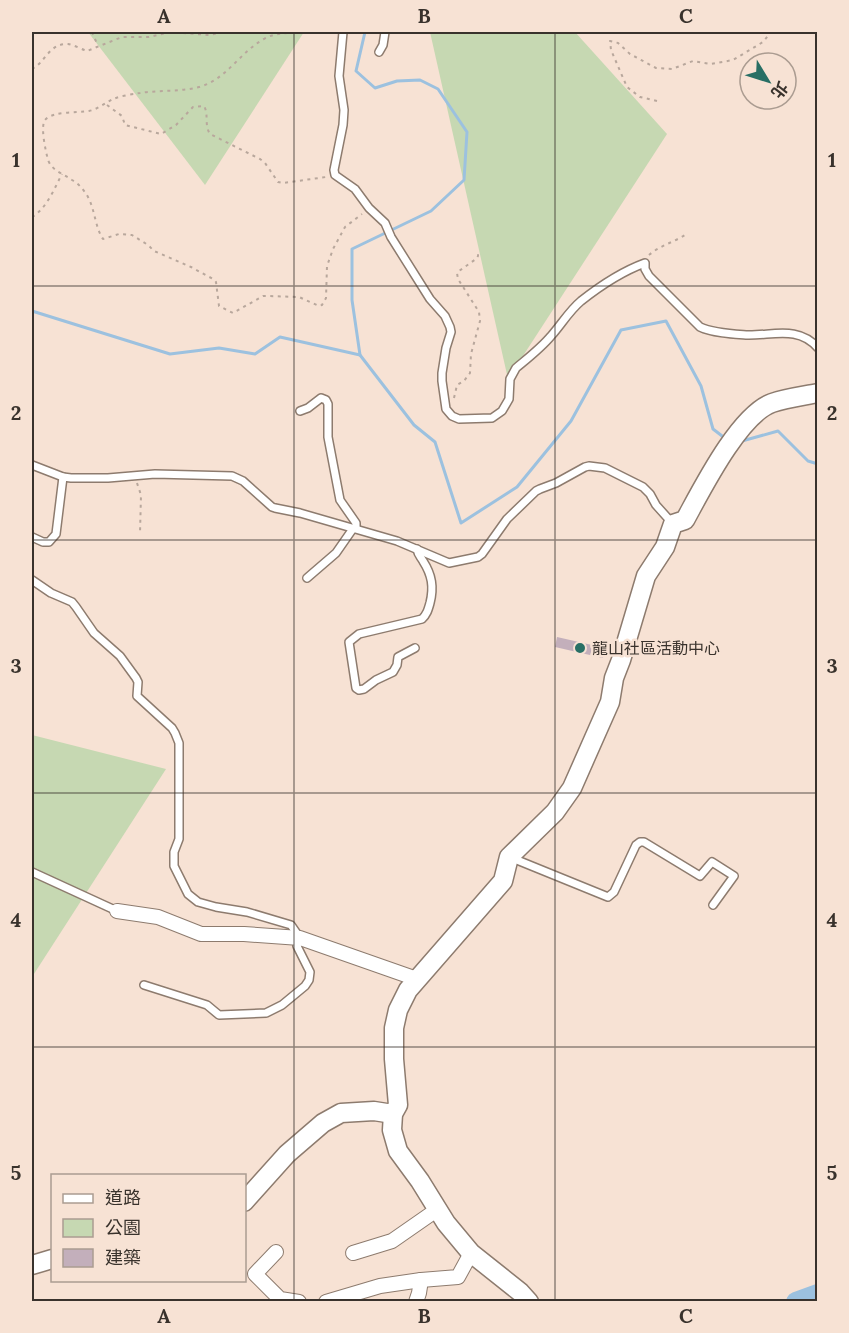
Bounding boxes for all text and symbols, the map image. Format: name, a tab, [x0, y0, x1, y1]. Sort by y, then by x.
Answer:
text: A	[157, 3, 171, 28]
text: B	[417, 3, 431, 28]
text: C	[679, 3, 693, 28]
north arrow	[738, 51, 798, 111]
text: 北	[767, 78, 793, 103]
text: 1	[12, 147, 20, 172]
text: 1	[828, 147, 836, 172]
text: 2	[11, 400, 21, 425]
text: 2	[827, 400, 837, 425]
place label: 龍山社區活動中心	[592, 638, 720, 658]
marker: 龍山社區活動中心	[573, 641, 587, 655]
text: 3	[10, 653, 22, 678]
text: 3	[826, 653, 838, 678]
text: 4	[11, 907, 22, 932]
text: 4	[827, 907, 838, 932]
text: 5	[11, 1160, 22, 1185]
text: 5	[827, 1160, 838, 1185]
legend	[51, 1174, 246, 1282]
text: 道路	[105, 1186, 141, 1209]
text: 公園	[105, 1216, 141, 1239]
text: 建築	[105, 1246, 141, 1269]
text: A	[157, 1303, 171, 1328]
text: B	[417, 1303, 431, 1328]
text: C	[679, 1303, 693, 1328]

